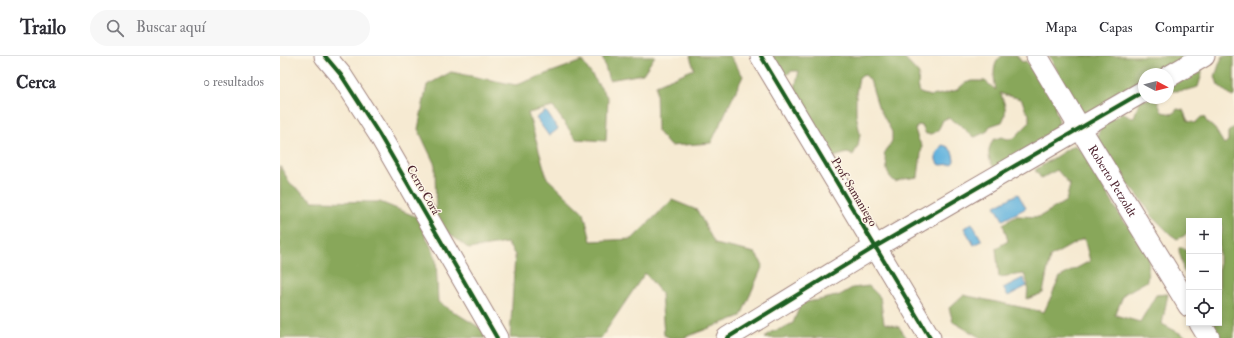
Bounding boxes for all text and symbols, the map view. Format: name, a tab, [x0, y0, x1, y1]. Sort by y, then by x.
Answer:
search box	[90, 10, 370, 46]
text: Trailo	[20, 16, 66, 40]
icon: search	[104, 17, 126, 39]
text: Buscar aquí	[136, 18, 205, 37]
text: Mapa	[1045, 19, 1077, 36]
text: Capas	[1099, 19, 1133, 36]
text: Compartir	[1155, 19, 1214, 36]
north arrow	[1138, 68, 1174, 104]
text: Cerca	[16, 72, 56, 93]
text: 0 resultados	[203, 74, 264, 90]
street label: Roberto Petzoldt	[1085, 142, 1140, 220]
street label: Prof. Samaniego	[828, 155, 881, 229]
street label: Cerro Corá	[403, 162, 444, 218]
map controls	[1186, 218, 1222, 326]
button: +	[1186, 218, 1222, 254]
button: −	[1186, 254, 1222, 290]
button: locate	[1186, 290, 1222, 326]

